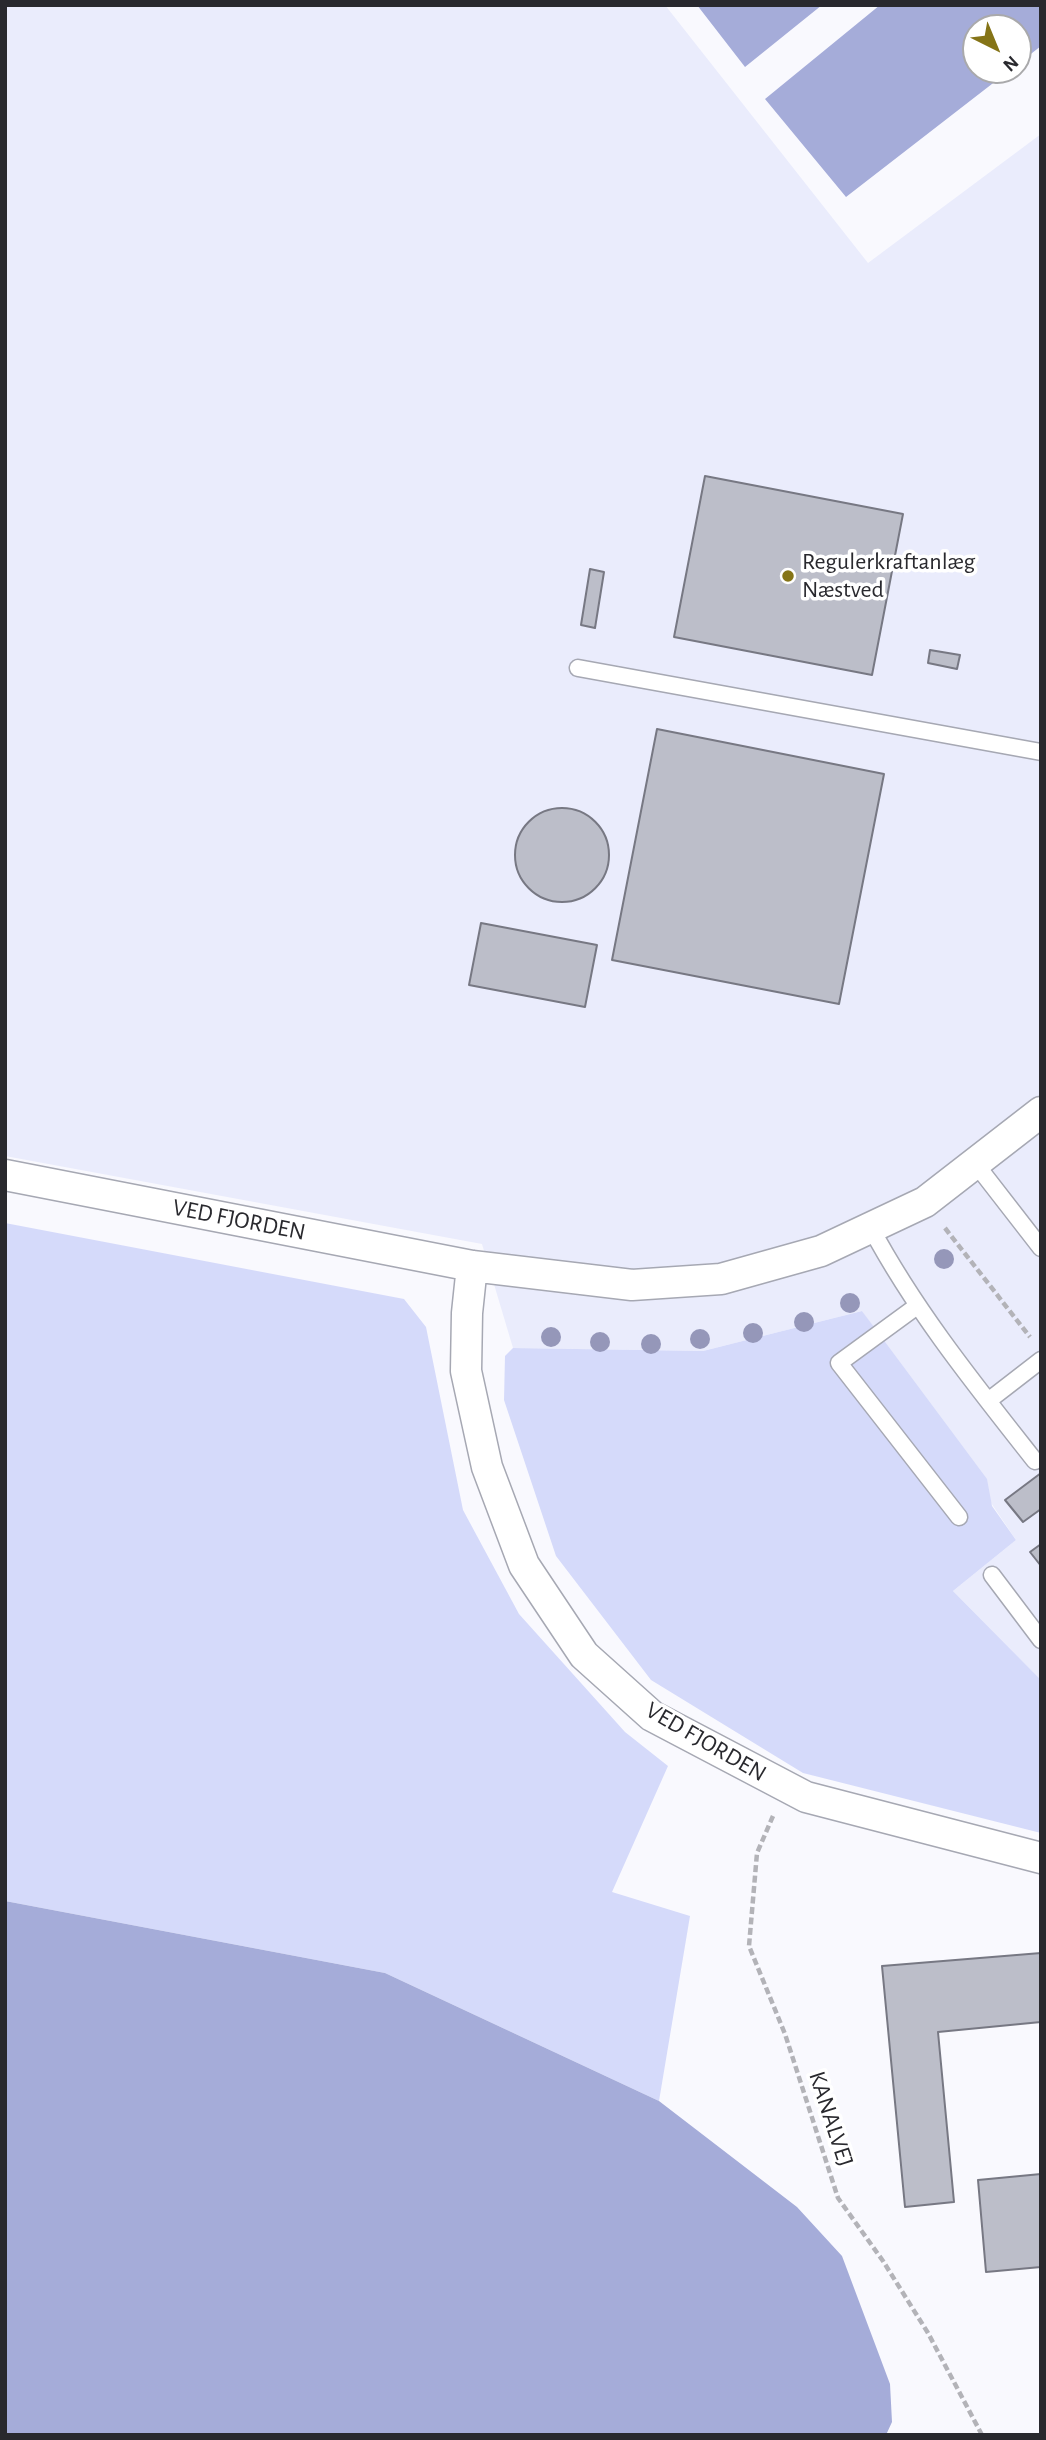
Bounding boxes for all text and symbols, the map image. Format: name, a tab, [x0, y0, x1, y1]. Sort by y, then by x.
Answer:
north arrow	[962, 14, 1032, 84]
text: N	[999, 52, 1022, 75]
place label: Regulerkraftanlæg Næstved	[802, 548, 975, 604]
marker: Regulerkraftanlæg Næstved	[780, 568, 796, 584]
street label: VED FJORDEN	[170, 1193, 308, 1247]
street label: VED FJORDEN	[640, 1696, 772, 1788]
street label: KANALVEJ	[802, 2068, 860, 2170]

